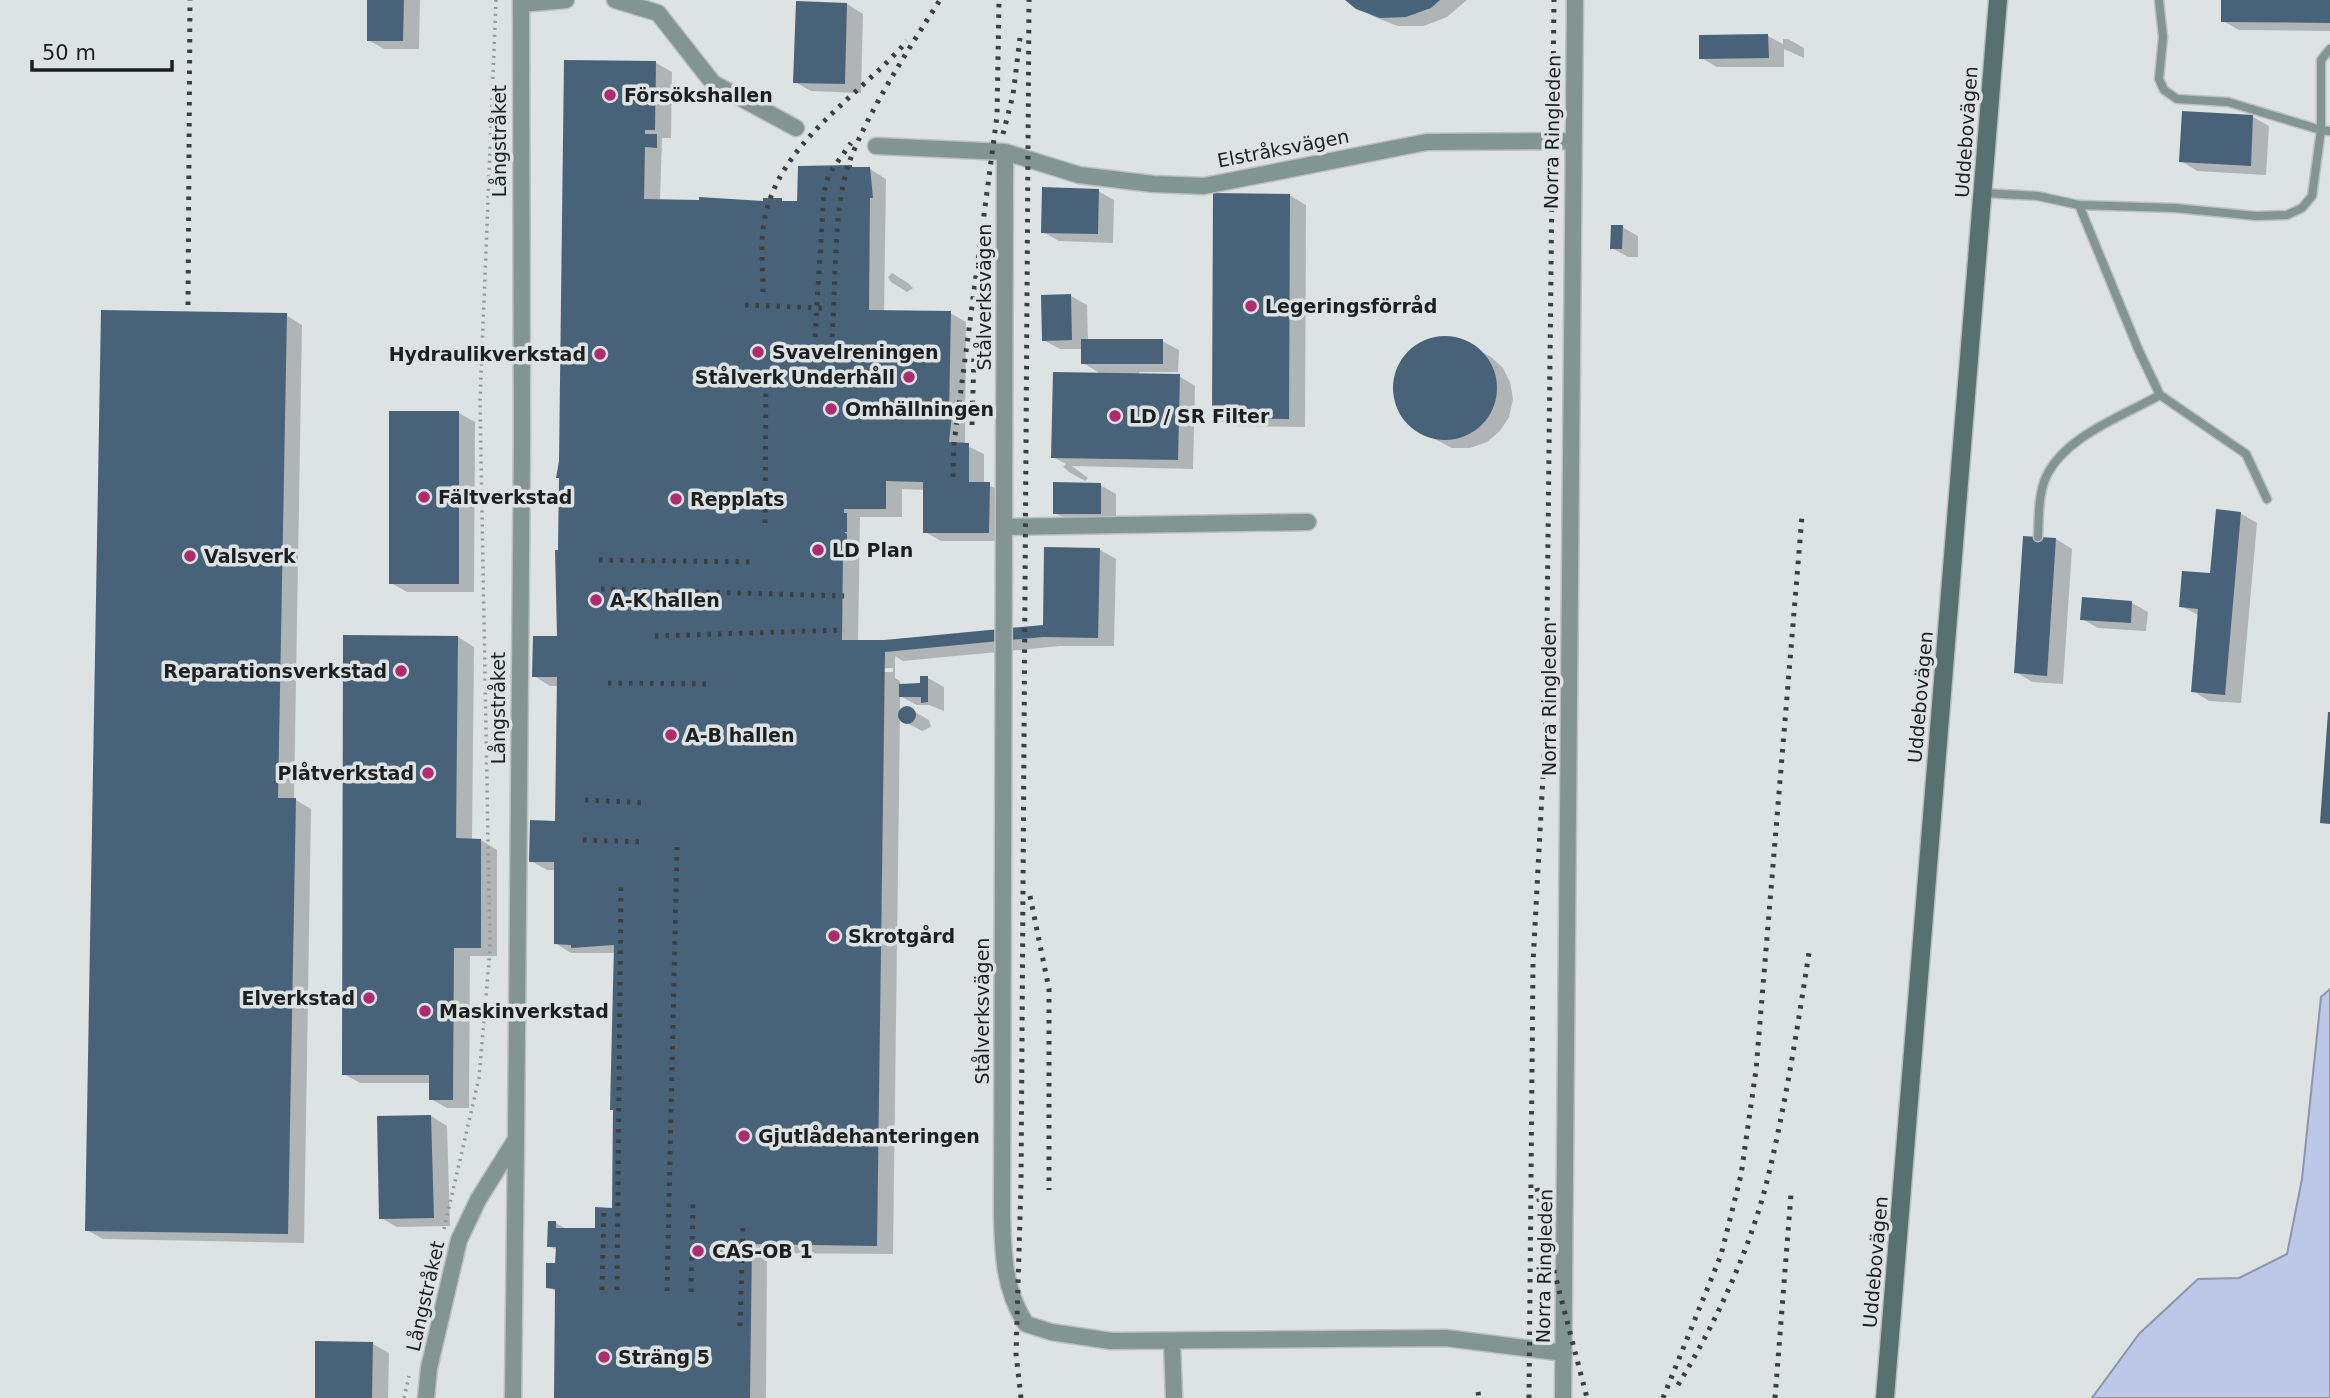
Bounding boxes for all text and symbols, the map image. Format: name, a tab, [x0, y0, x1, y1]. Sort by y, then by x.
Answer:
scale bar	[32, 28, 172, 72]
text: 50 m	[42, 41, 96, 65]
street label: Norra Ringleden	[1540, 55, 1564, 209]
street label: Uddebovägen	[1950, 65, 1982, 199]
place label: Försökshallen	[624, 84, 773, 106]
street label: Långstråket	[488, 85, 510, 197]
marker: Försökshallen	[602, 87, 618, 103]
street label: Elstråksvägen	[1215, 124, 1351, 172]
street label: Stålverksvägen	[973, 224, 995, 370]
place label: Legeringsförråd	[1265, 294, 1437, 317]
marker: Legeringsförråd	[1243, 298, 1259, 314]
place label: Svavelreningen	[772, 341, 939, 363]
place label: Hydraulikverkstad	[389, 343, 586, 365]
marker: Svavelreningen	[750, 344, 766, 360]
marker: Hydraulikverkstad	[592, 346, 608, 362]
place label: Stålverk Underhåll	[695, 365, 895, 388]
marker: Stålverk Underhåll	[901, 369, 917, 385]
place label: Omhällningen	[845, 398, 994, 420]
marker: Omhällningen	[823, 401, 839, 417]
place label: LD / SR Filter	[1129, 405, 1270, 427]
marker: LD / SR Filter	[1107, 408, 1123, 424]
place label: Fältverkstad	[438, 486, 572, 508]
place label: Repplats	[690, 488, 784, 510]
marker: Fältverkstad	[416, 489, 432, 505]
marker: Repplats	[668, 491, 684, 507]
place label: LD Plan	[832, 539, 913, 561]
marker: LD Plan	[810, 542, 826, 558]
place label: Valsverk	[204, 545, 296, 567]
marker: Valsverk	[182, 548, 198, 564]
place label: A-K hallen	[610, 589, 720, 611]
marker: A-K hallen	[588, 592, 604, 608]
street label: Norra Ringleden	[1538, 622, 1560, 776]
street label: Uddebovägen	[1903, 630, 1937, 764]
street label: Långstråket	[487, 652, 509, 764]
place label: Reparationsverkstad	[163, 660, 387, 682]
marker: Reparationsverkstad	[393, 663, 409, 679]
place label: A-B hallen	[685, 724, 794, 746]
marker: A-B hallen	[663, 727, 679, 743]
place label: Plåtverkstad	[278, 761, 414, 784]
marker: Plåtverkstad	[420, 765, 436, 781]
place label: Skrotgård	[848, 924, 955, 947]
marker: Skrotgård	[826, 928, 842, 944]
street label: Stålverksvägen	[971, 938, 993, 1084]
place label: Elverkstad	[241, 987, 355, 1009]
marker: Elverkstad	[361, 990, 377, 1006]
place label: Maskinverkstad	[439, 1000, 609, 1022]
marker: Maskinverkstad	[417, 1003, 433, 1019]
place label: Gjutlådehanteringen	[758, 1124, 980, 1147]
marker: Gjutlådehanteringen	[736, 1128, 752, 1144]
street label: Norra Ringleden	[1532, 1189, 1556, 1343]
street label: Uddebovägen	[1858, 1195, 1892, 1329]
street label: Långstråket	[402, 1239, 448, 1353]
place label: CAS-OB 1	[712, 1240, 813, 1262]
marker: CAS-OB 1	[690, 1243, 706, 1259]
place label: Sträng 5	[618, 1346, 710, 1368]
marker: Sträng 5	[596, 1349, 612, 1365]

